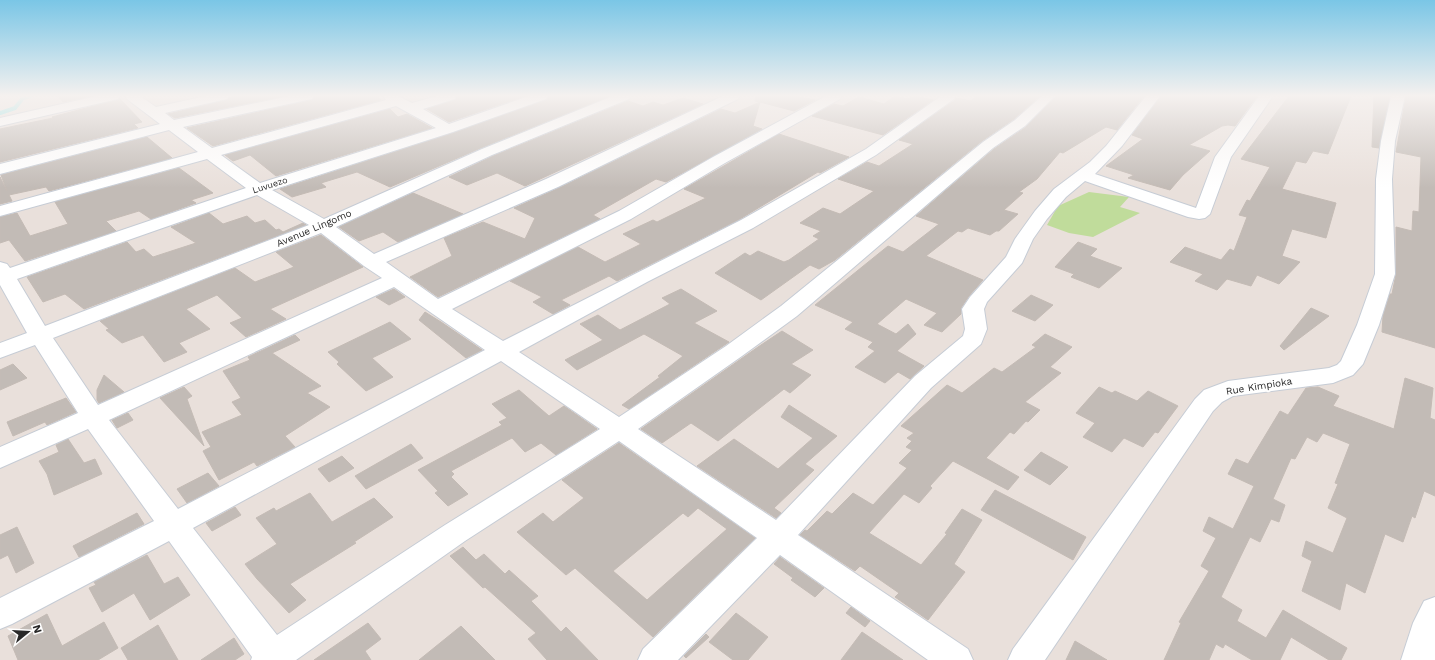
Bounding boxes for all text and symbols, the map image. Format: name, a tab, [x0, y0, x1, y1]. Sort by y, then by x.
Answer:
street label: Luvuezo	[251, 175, 289, 195]
street label: Avenue Lingomo	[275, 207, 353, 249]
street label: Rue Kimpioka	[1225, 375, 1293, 397]
north arrow	[8, 612, 48, 652]
text: N	[30, 623, 44, 635]

